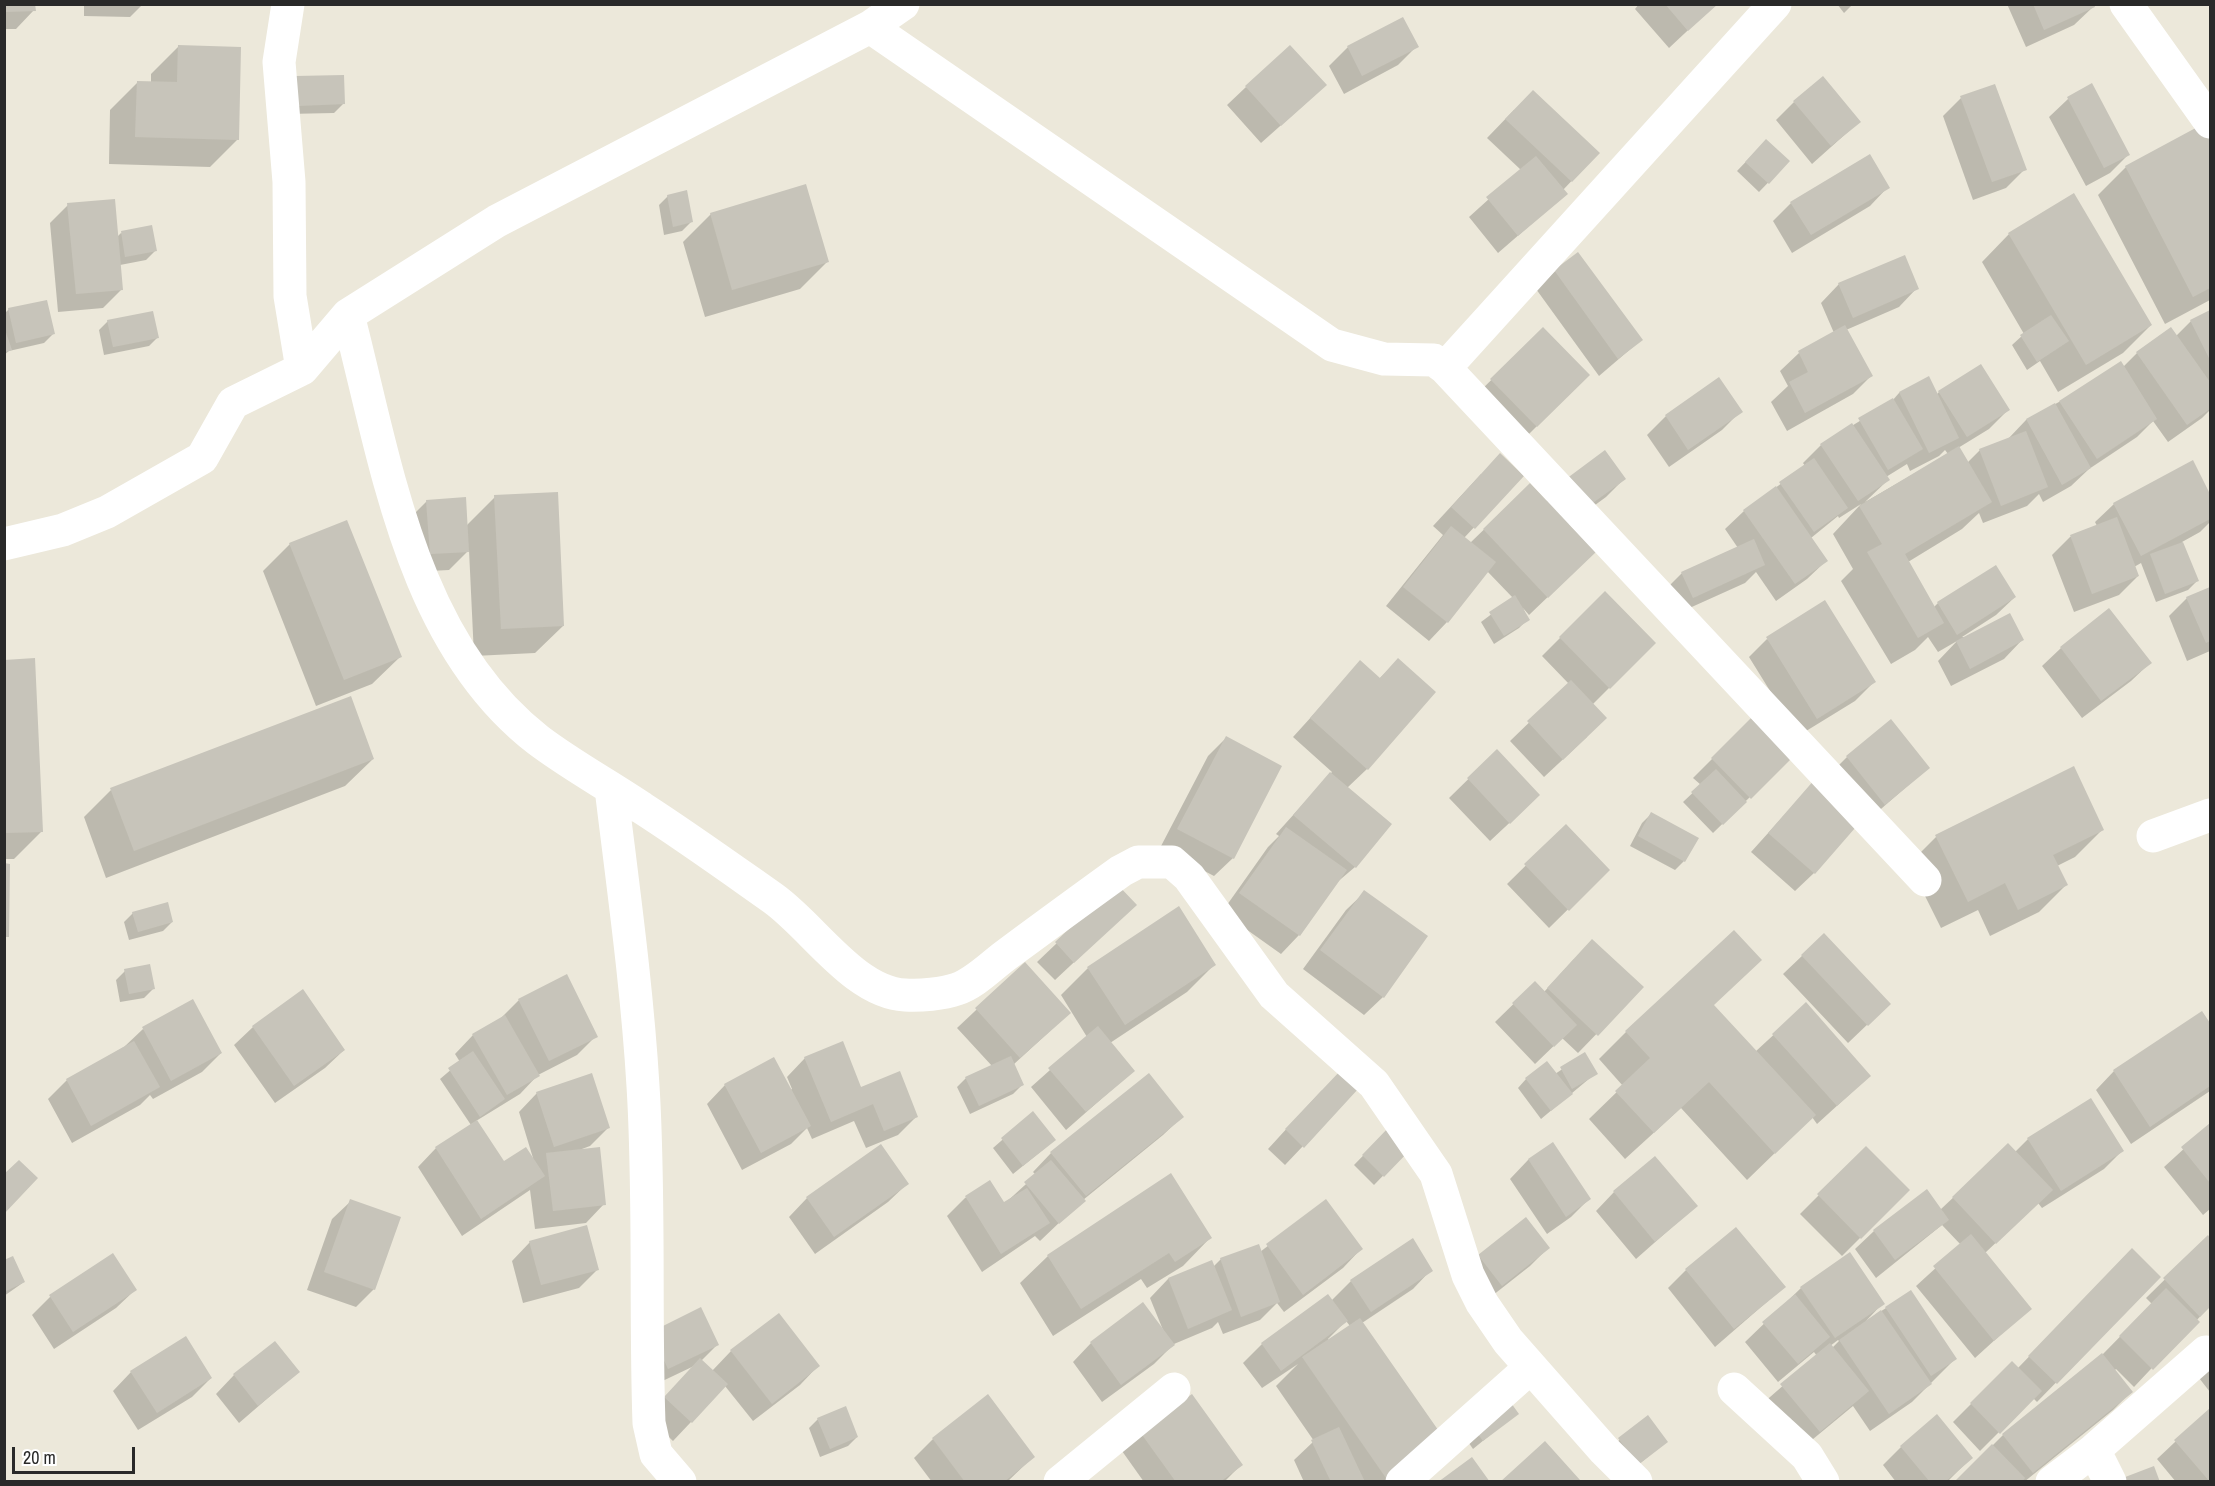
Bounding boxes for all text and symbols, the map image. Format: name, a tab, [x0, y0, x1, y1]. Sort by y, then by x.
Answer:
scale bar	[15, 1435, 138, 1473]
text: 20 m	[23, 1445, 56, 1470]

